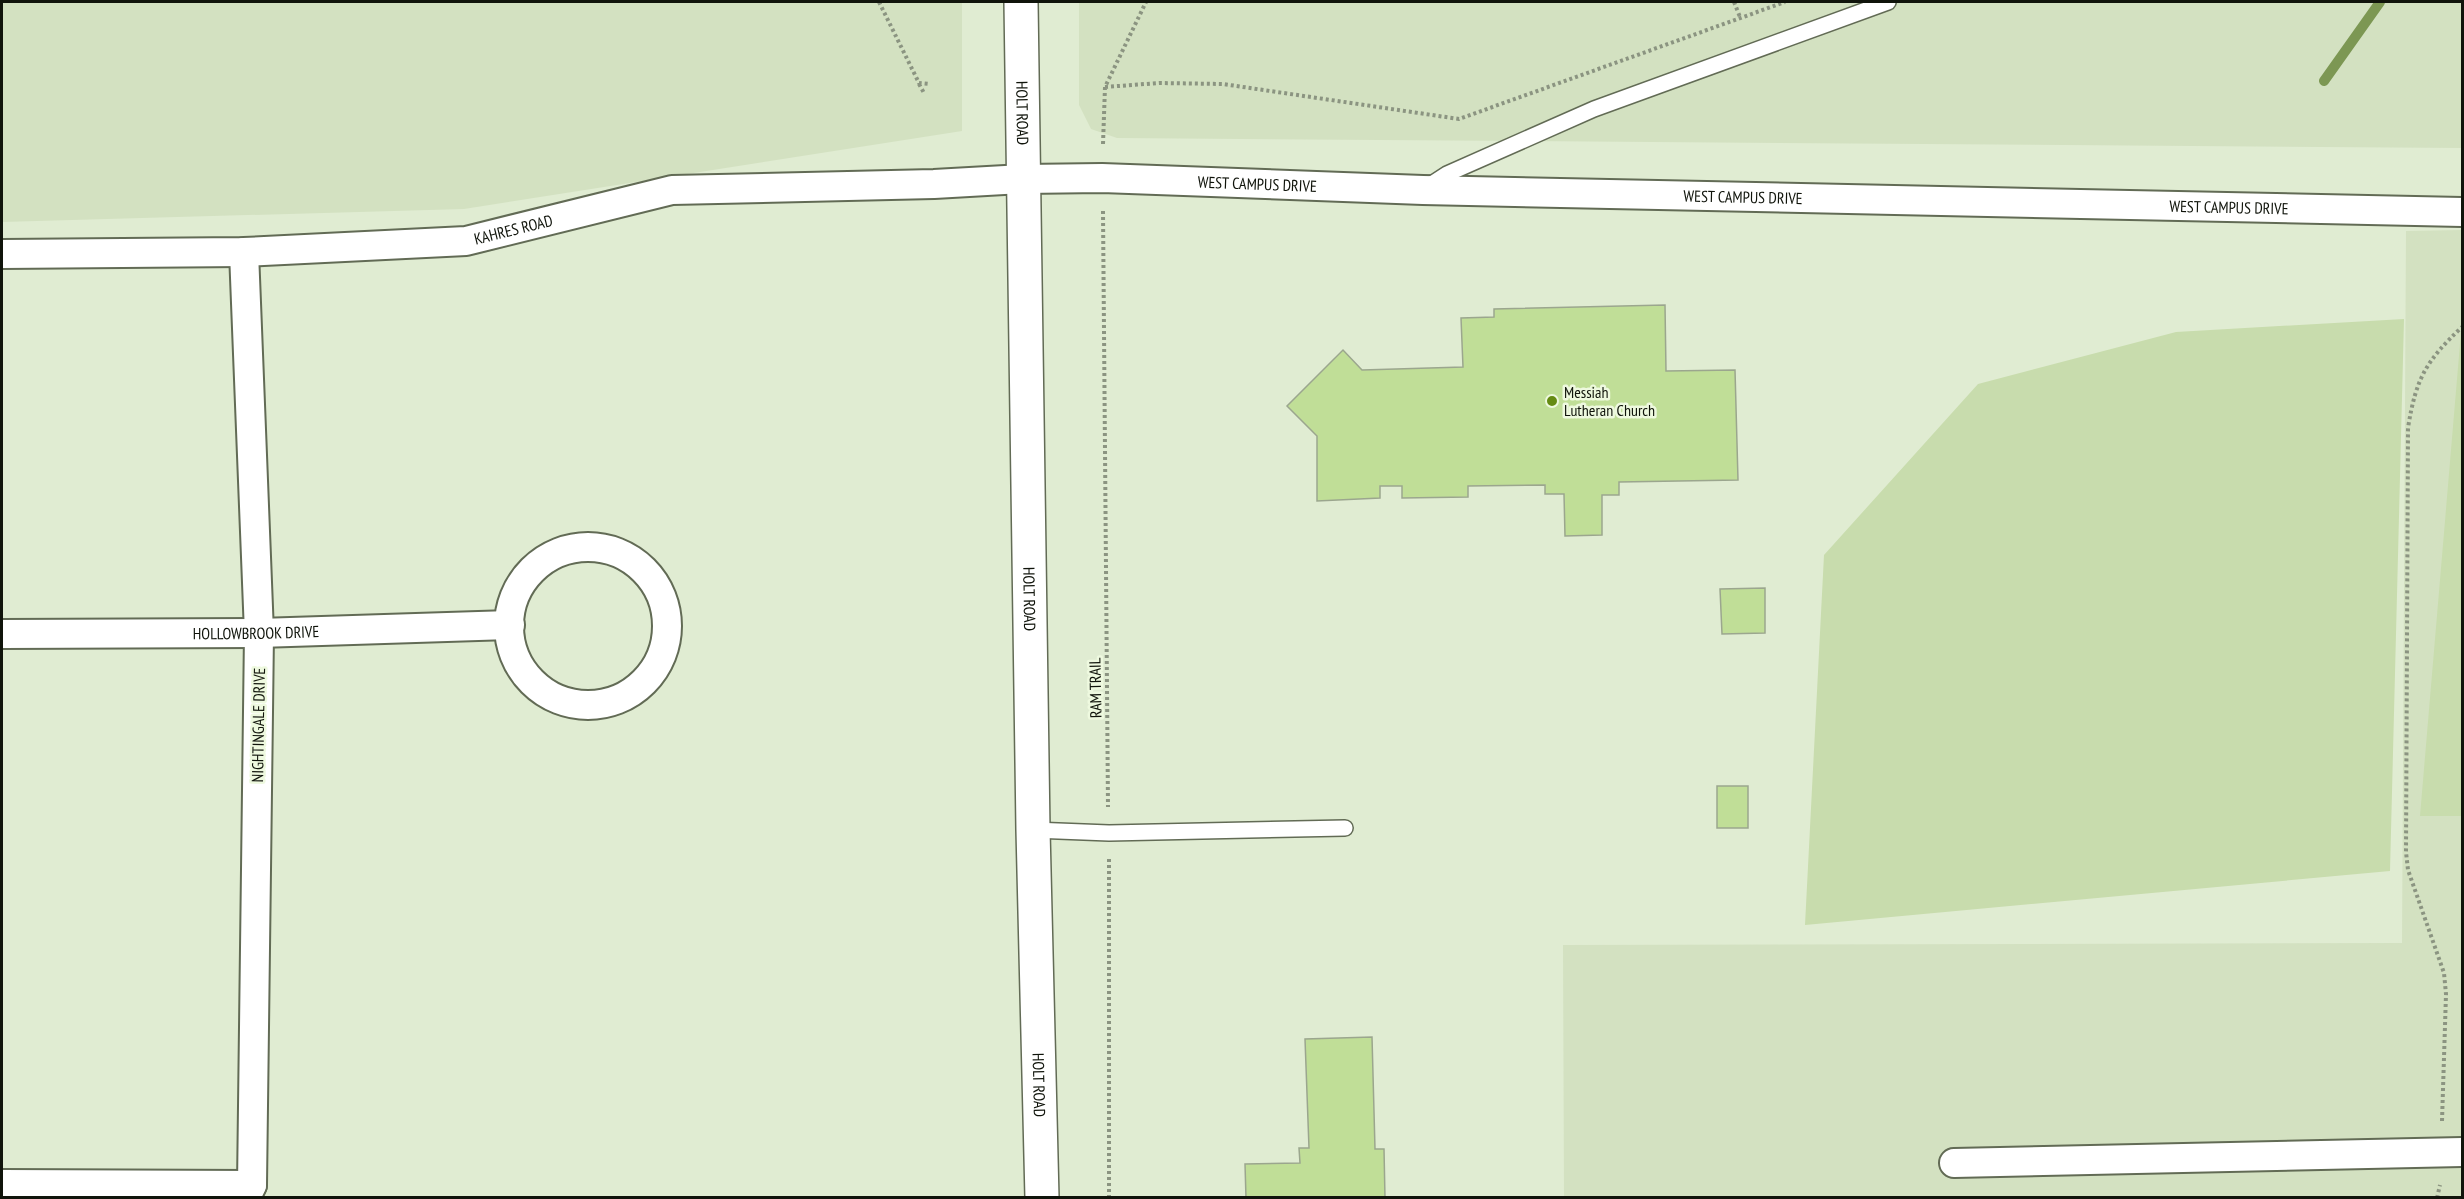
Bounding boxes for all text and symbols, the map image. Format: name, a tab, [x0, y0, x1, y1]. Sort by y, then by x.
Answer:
street label: HOLT ROAD	[1012, 81, 1033, 145]
street label: WEST CAMPUS DRIVE	[1197, 172, 1317, 196]
street label: WEST CAMPUS DRIVE	[1683, 186, 1803, 208]
street label: WEST CAMPUS DRIVE	[2169, 196, 2289, 218]
street label: KAHRES ROAD	[472, 210, 555, 249]
place label: Messiah Lutheran Church	[1564, 382, 1655, 420]
marker: Messiah Lutheran Church	[1545, 394, 1559, 408]
street label: HOLT ROAD	[1019, 567, 1040, 631]
street label: HOLLOWBROOK DRIVE	[193, 621, 320, 643]
street label: RAM TRAIL	[1084, 657, 1106, 718]
street label: NIGHTINGALE DRIVE	[247, 667, 269, 783]
street label: HOLT ROAD	[1028, 1053, 1050, 1117]

